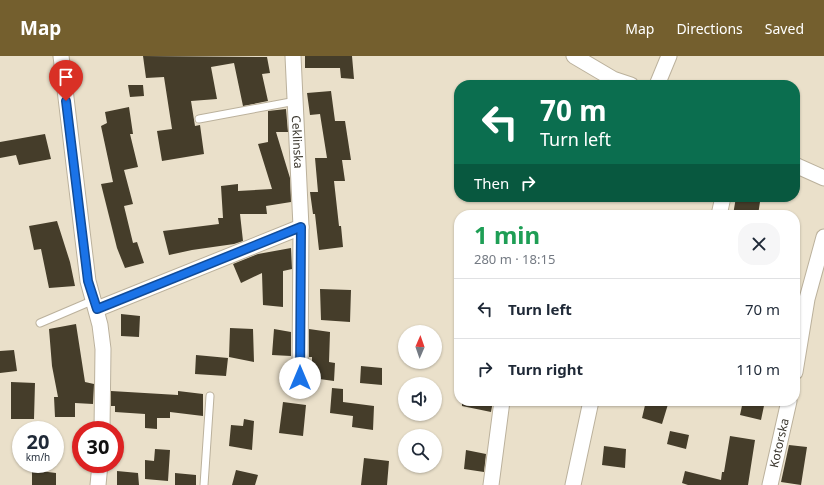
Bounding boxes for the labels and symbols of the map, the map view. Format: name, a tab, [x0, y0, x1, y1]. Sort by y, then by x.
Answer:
pin	[49, 60, 83, 101]
street label: Ceklinska	[288, 115, 307, 169]
north arrow	[398, 325, 442, 369]
position arrow	[279, 357, 321, 399]
street label: Kotorska	[765, 417, 793, 469]
speed limit sign: 30	[72, 421, 124, 473]

